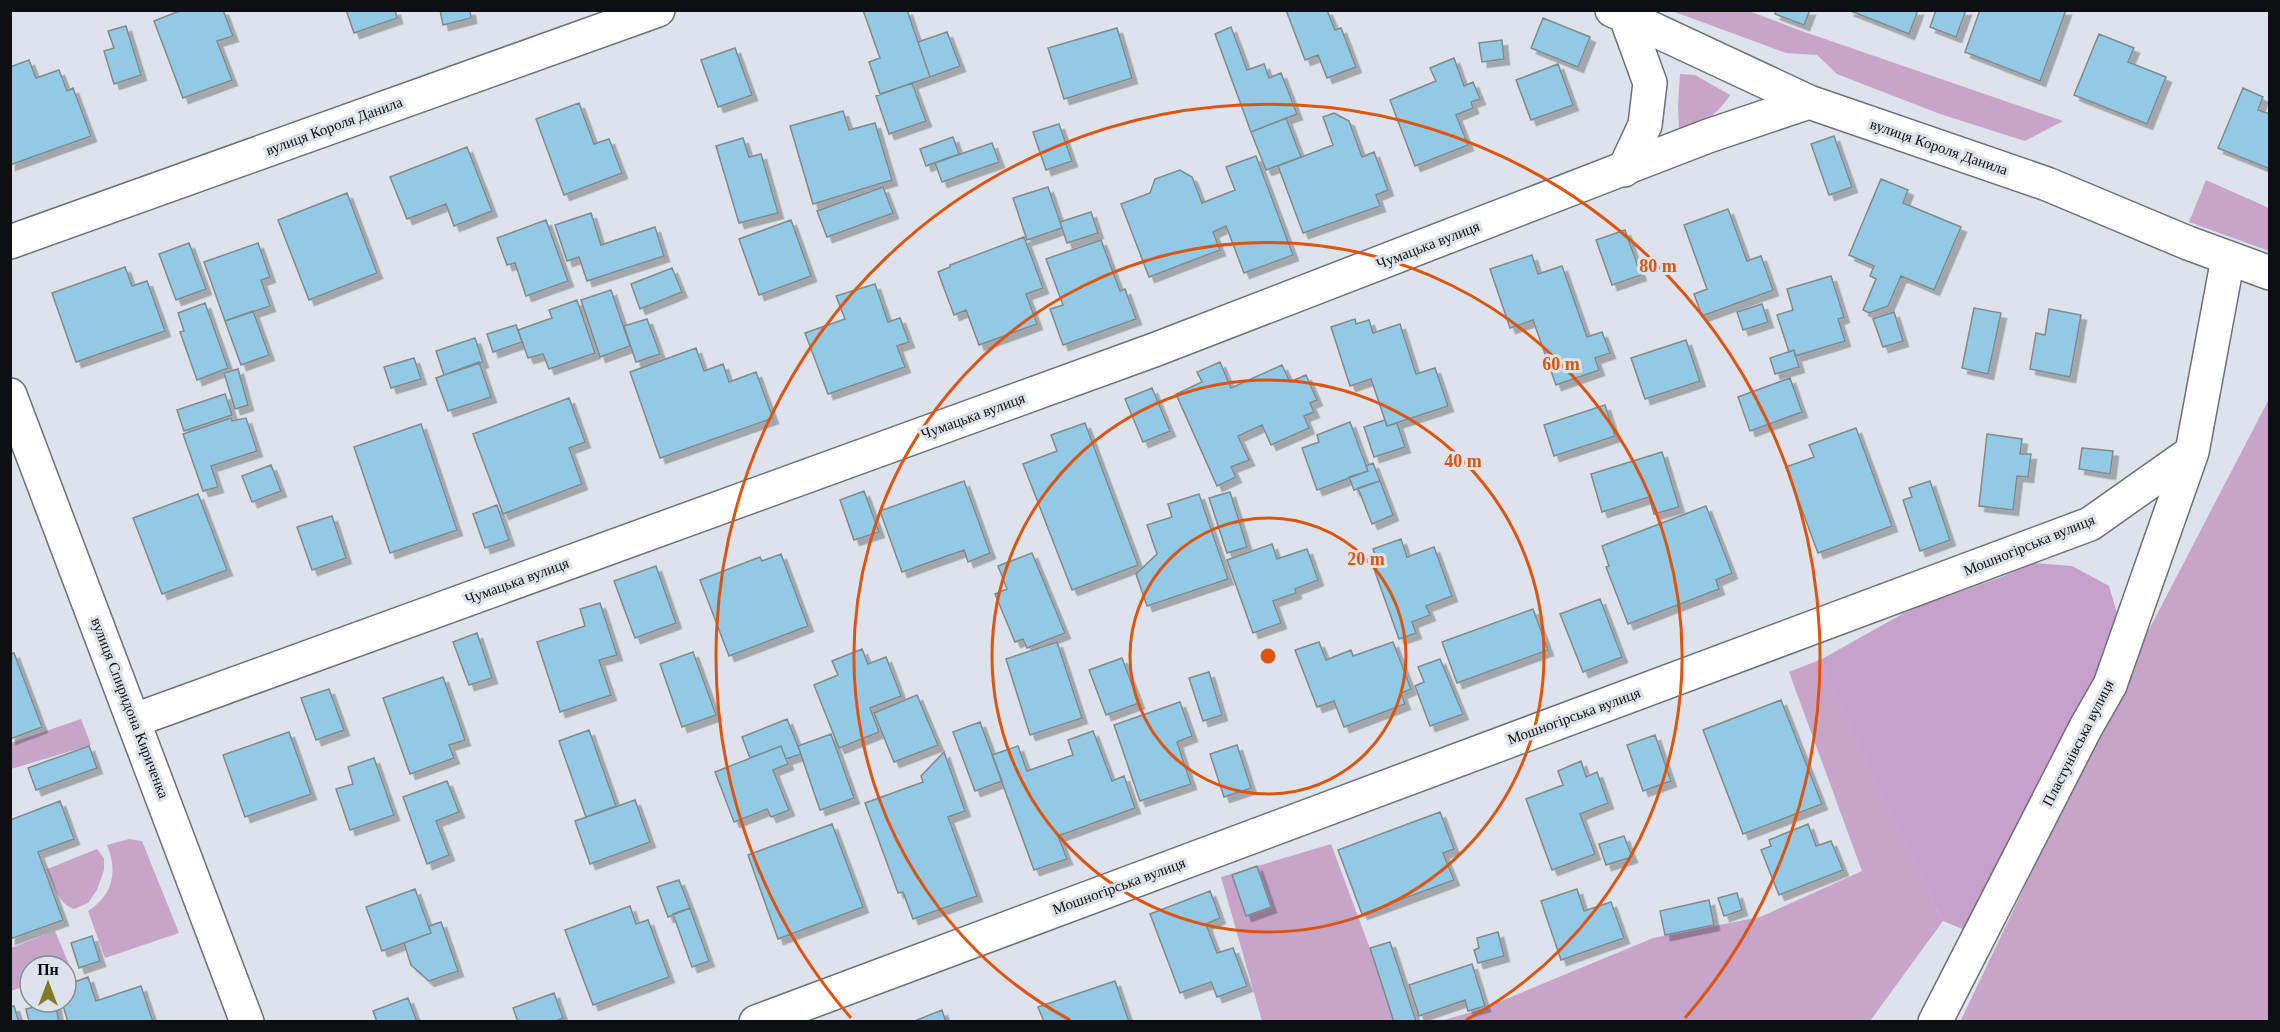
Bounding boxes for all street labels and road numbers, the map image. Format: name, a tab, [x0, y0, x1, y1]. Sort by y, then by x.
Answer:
street label: вулиця Короля Данила	[263, 94, 405, 158]
street label: вулиця Короля Данила	[1868, 116, 2010, 178]
street label: Чумацька вулиця	[1374, 218, 1482, 272]
street label: Чумацька вулиця	[919, 390, 1027, 442]
street label: Мошногірська вулиця	[1961, 511, 2097, 579]
street label: Чумацька вулиця	[463, 555, 571, 607]
street label: вулиця Спиридона Кириченка	[88, 615, 172, 801]
street label: Пластунівська вулиця	[2039, 677, 2117, 809]
street label: Мошногірська вулиця	[1505, 684, 1643, 747]
street label: Мошногірська вулиця	[1050, 854, 1188, 917]

